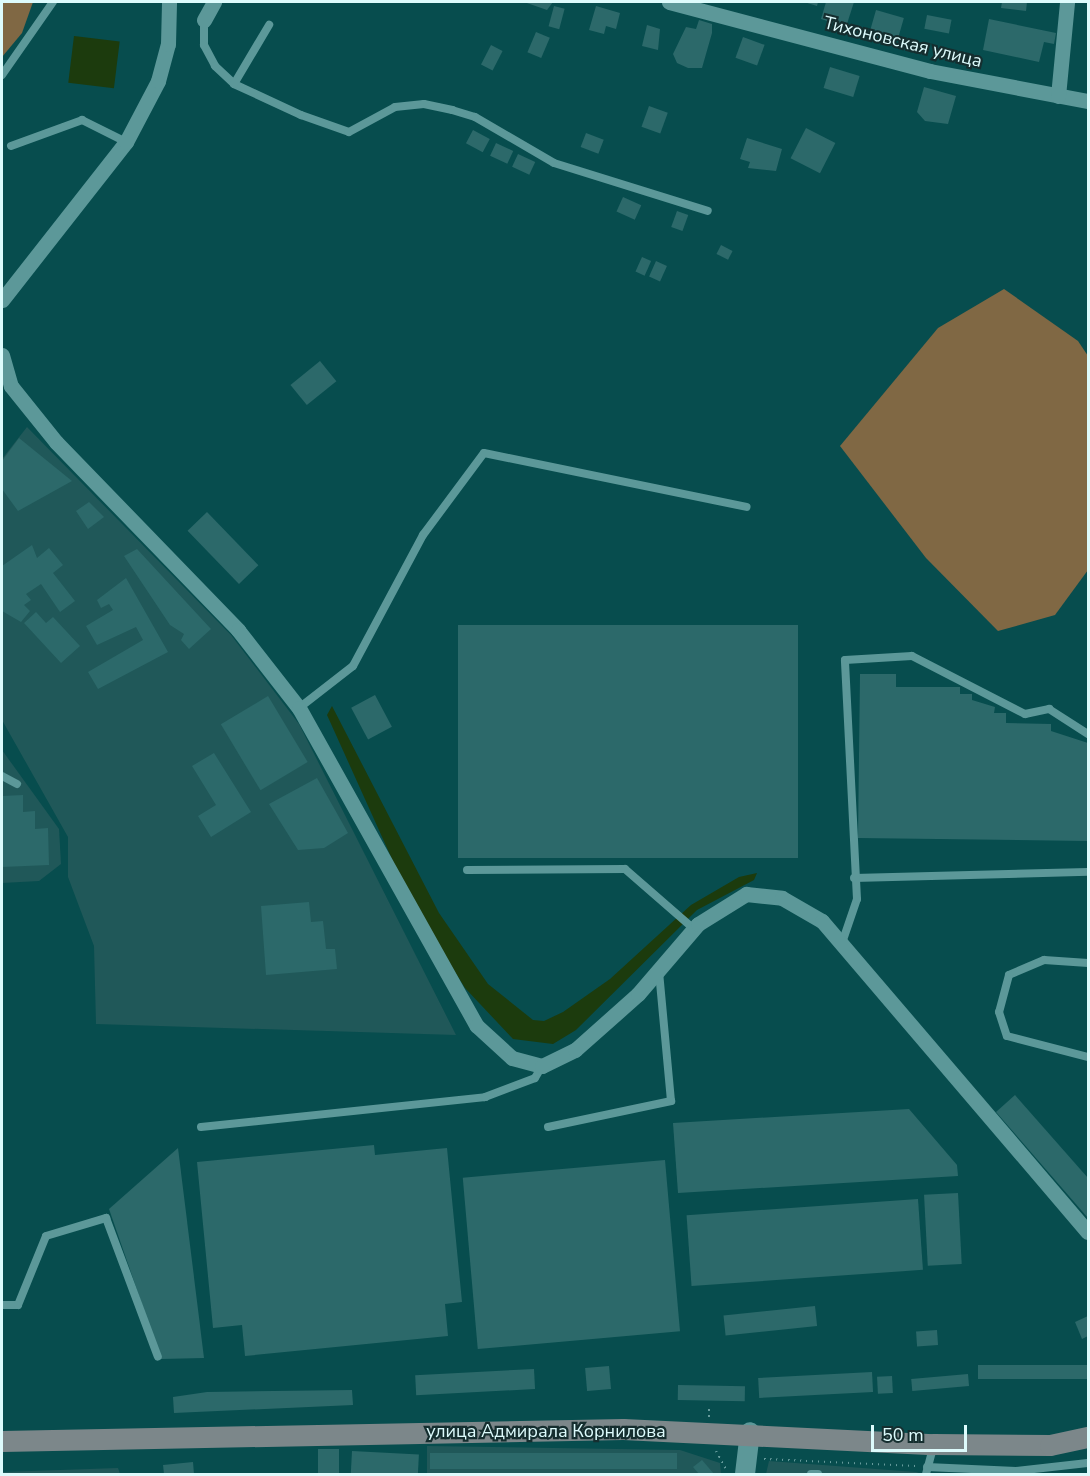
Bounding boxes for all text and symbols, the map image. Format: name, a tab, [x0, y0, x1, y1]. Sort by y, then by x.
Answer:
street label: Тихоновская улица	[822, 12, 984, 72]
scale bar	[874, 1413, 970, 1451]
street label: улица Адмирала Корнилова	[426, 1420, 666, 1442]
text: 50 m	[882, 1423, 924, 1447]

